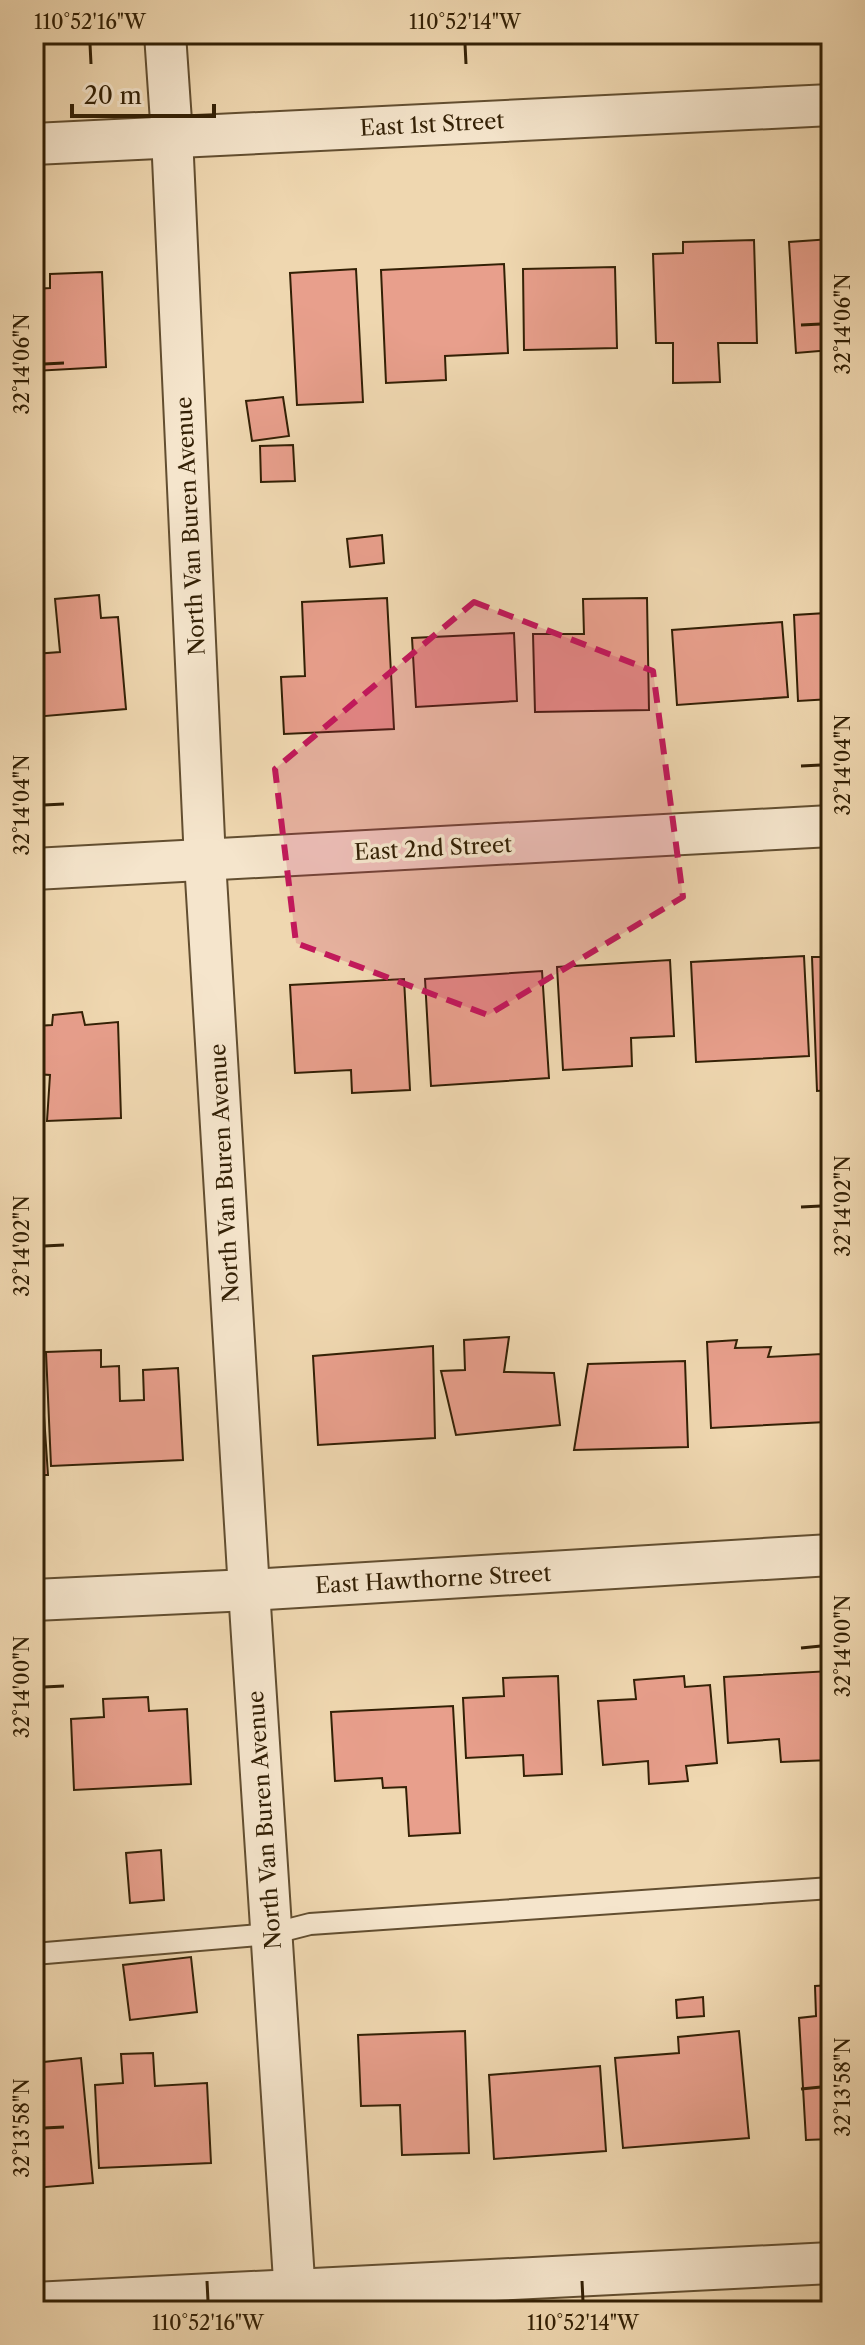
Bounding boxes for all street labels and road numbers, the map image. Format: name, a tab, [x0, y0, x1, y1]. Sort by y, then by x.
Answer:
street label: East 1st Street	[359, 107, 505, 142]
street label: North Van Buren Avenue	[170, 396, 211, 656]
street label: East 2nd Street	[353, 831, 513, 866]
street label: North Van Buren Avenue	[204, 1043, 245, 1303]
street label: East Hawthorne Street	[314, 1560, 552, 1599]
street label: North Van Buren Avenue	[242, 1690, 287, 1950]

